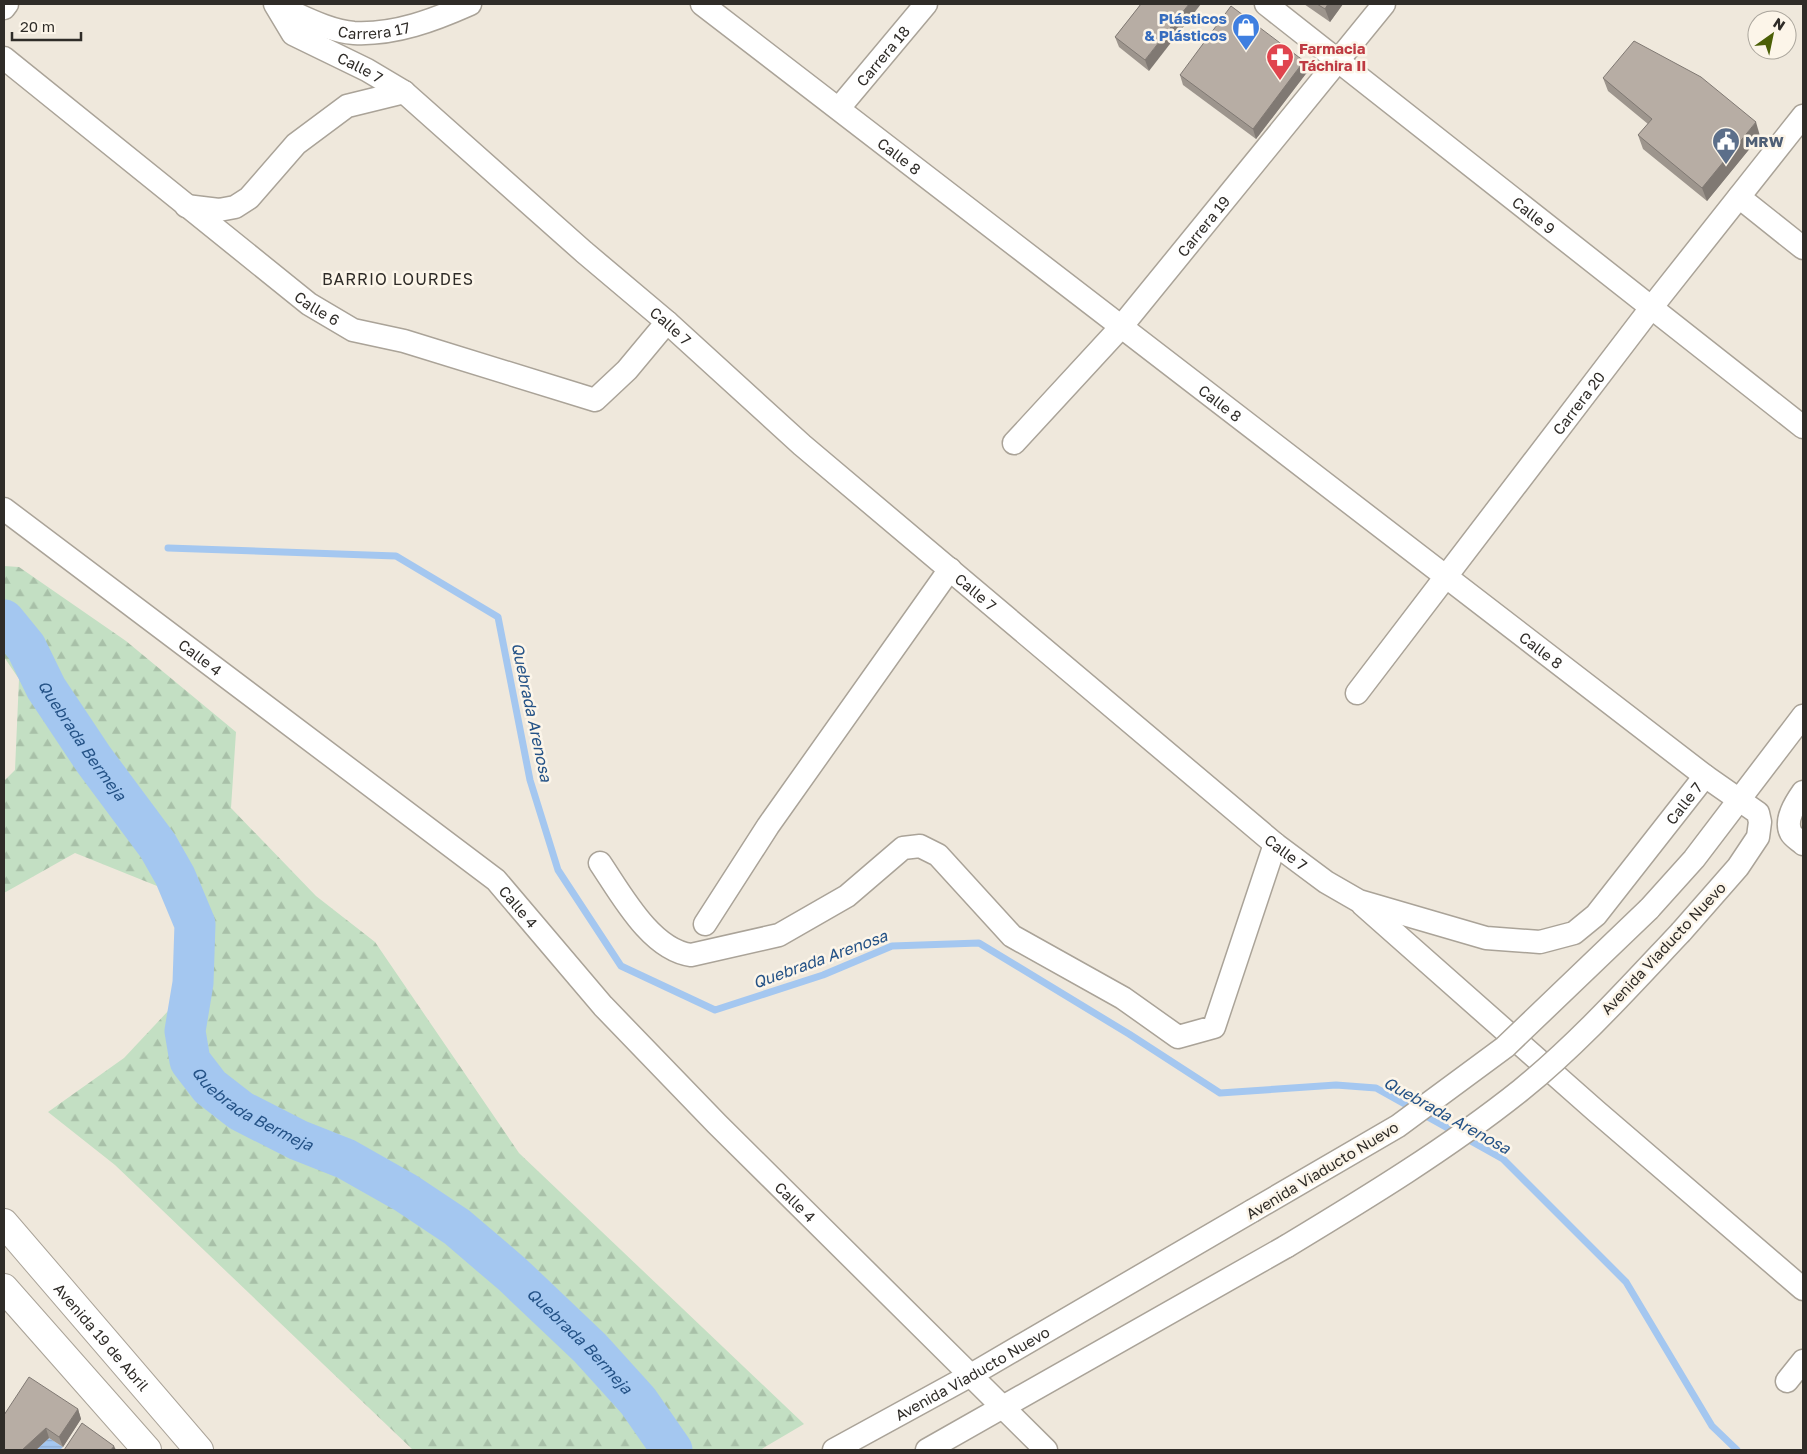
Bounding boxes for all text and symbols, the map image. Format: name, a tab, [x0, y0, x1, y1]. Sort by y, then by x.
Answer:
place label: Plásticos & Plásticos	[1144, 9, 1227, 44]
scale bar	[12, 10, 81, 42]
north arrow	[1747, 10, 1797, 60]
shop icon: Plásticos & Plásticos	[1231, 12, 1261, 51]
text: N	[1770, 14, 1788, 34]
text: 20 m	[20, 17, 55, 35]
street label: Carrera 17	[336, 18, 412, 42]
street label: Carrera 18	[852, 22, 913, 90]
place label: Farmacia Táchira II	[1299, 39, 1366, 74]
pharmacy icon: Farmacia Táchira II	[1265, 42, 1295, 81]
street label: Calle 7	[335, 48, 386, 86]
public building icon: MRW	[1711, 126, 1741, 165]
place label: MRW	[1745, 132, 1784, 150]
street label: Calle 8	[874, 134, 925, 178]
street label: Carrera 19	[1173, 192, 1233, 260]
street label: Calle 9	[1509, 193, 1559, 237]
district label: BARRIO LOURDES	[322, 269, 474, 289]
street label: Calle 6	[291, 287, 343, 329]
street label: Calle 7	[647, 303, 695, 349]
street label: Carrera 20	[1549, 368, 1608, 438]
street label: Calle 8	[1195, 381, 1245, 425]
street label: Calle 7	[952, 569, 1000, 614]
street label: Calle 8	[1516, 628, 1566, 672]
street label: Calle 4	[175, 635, 226, 679]
water label: Quebrada Arenosa	[507, 641, 557, 784]
water label: Quebrada Bermeja	[34, 677, 131, 805]
street label: Calle 7	[1662, 778, 1706, 828]
street label: Calle 7	[1261, 830, 1311, 874]
street label: Avenida Viaducto Nuevo	[1597, 878, 1729, 1018]
street label: Calle 4	[496, 882, 541, 931]
water label: Quebrada Arenosa	[750, 925, 891, 993]
water label: Quebrada Bermeja	[188, 1062, 317, 1155]
water label: Quebrada Arenosa	[1380, 1072, 1515, 1159]
street label: Avenida Viaducto Nuevo	[1243, 1117, 1401, 1223]
street label: Calle 4	[771, 1178, 819, 1226]
street label: Avenida 19 de Abril	[50, 1279, 153, 1395]
water label: Quebrada Bermeja	[523, 1283, 637, 1399]
street label: Avenida Viaducto Nuevo	[892, 1322, 1053, 1424]

